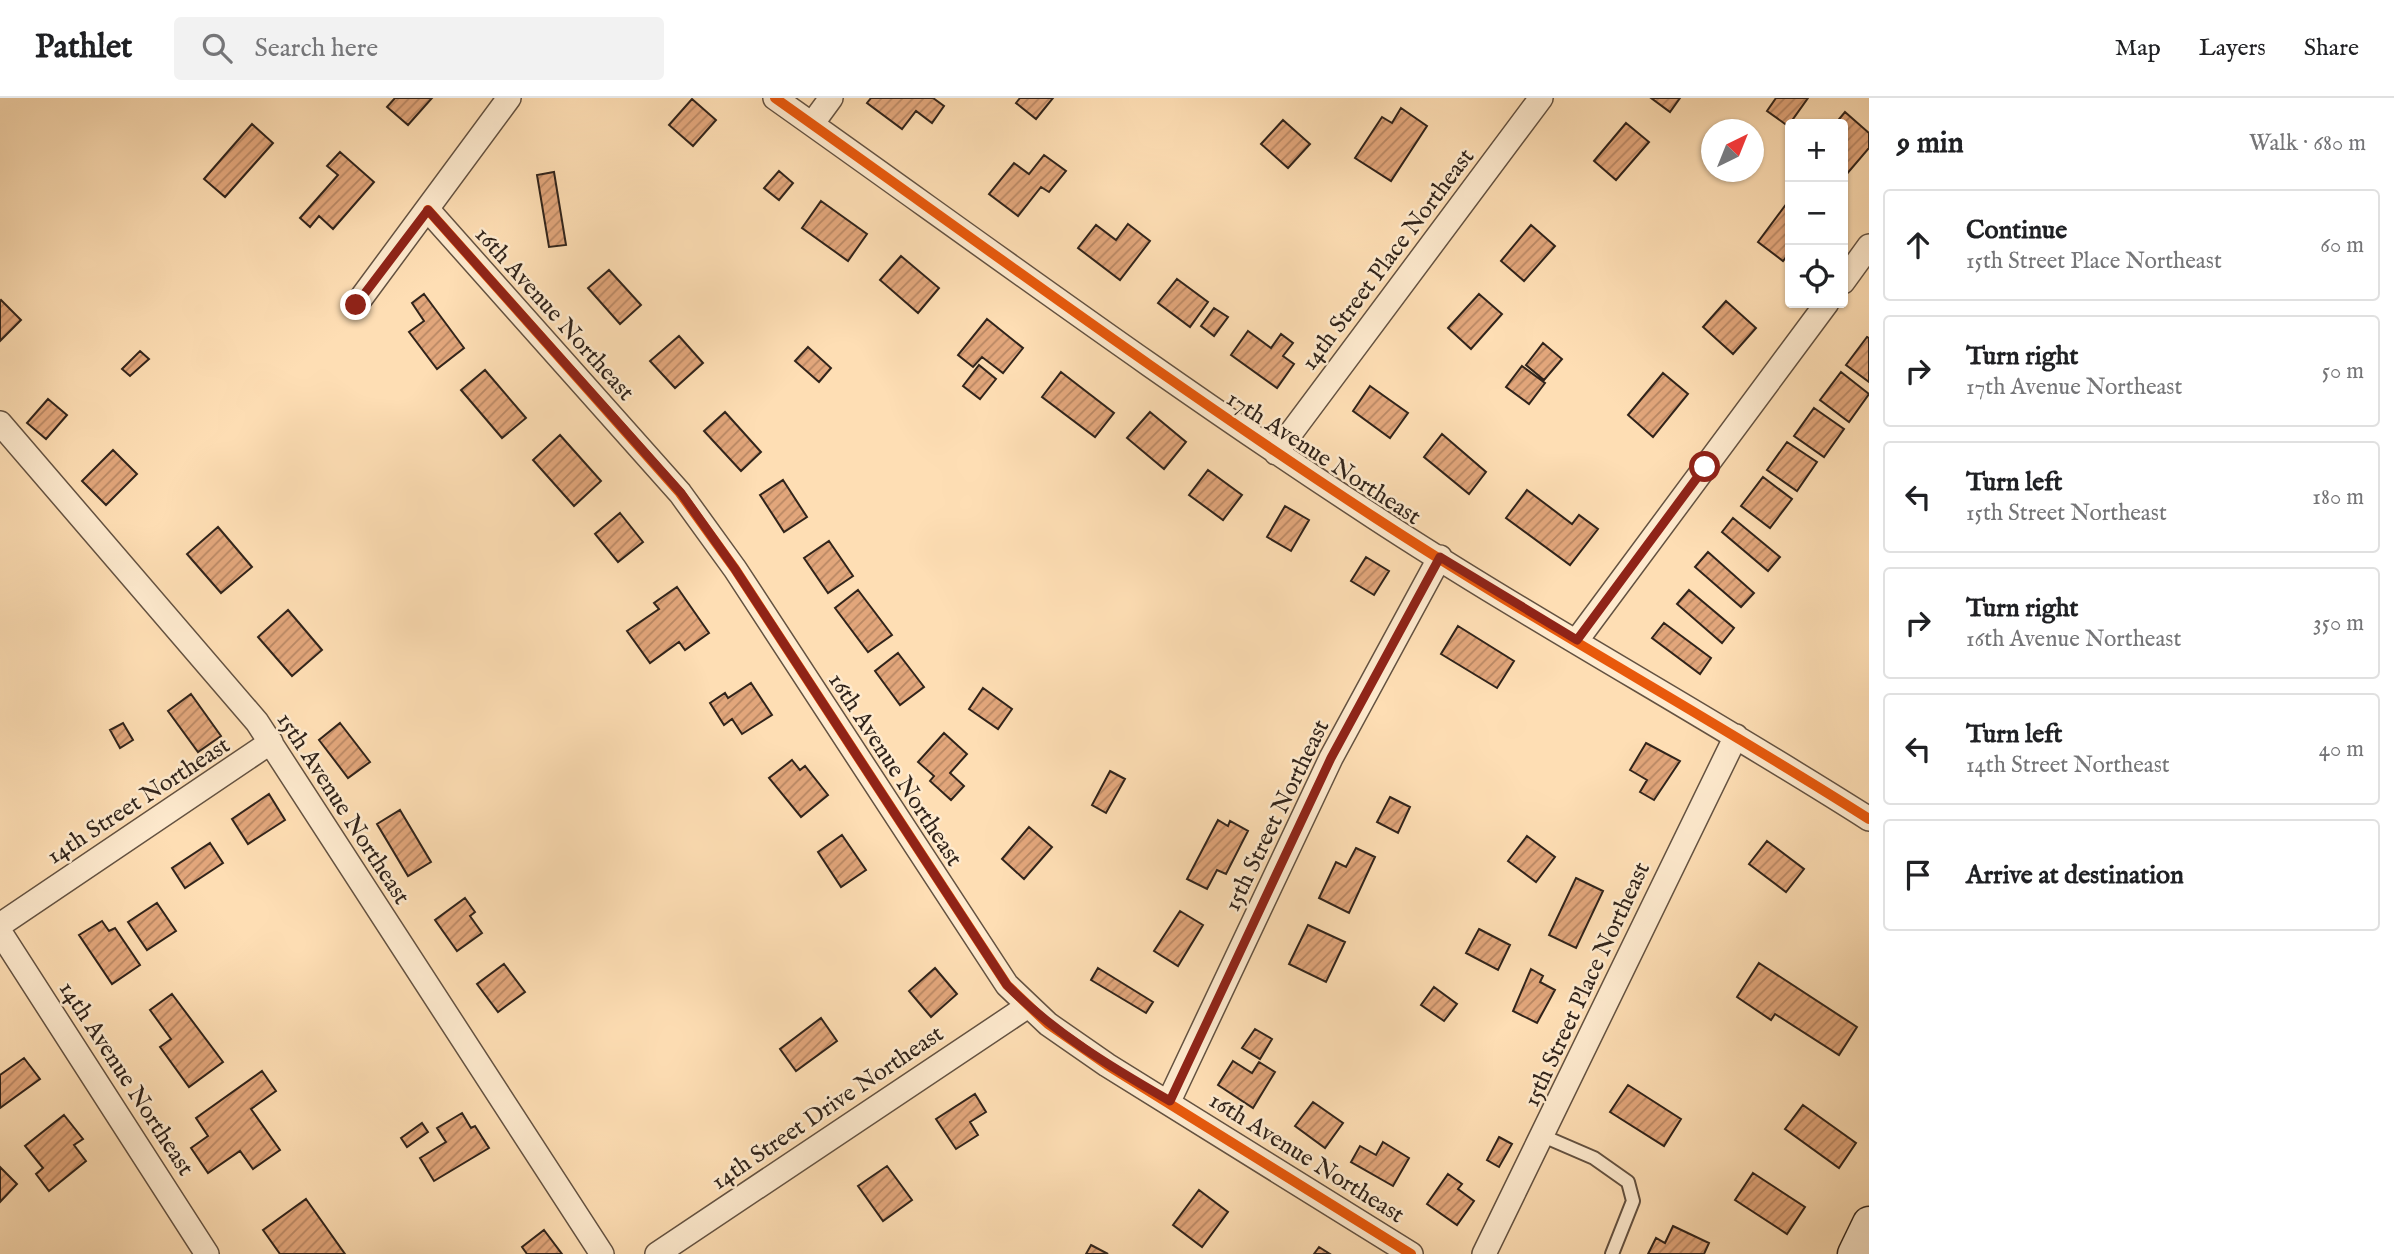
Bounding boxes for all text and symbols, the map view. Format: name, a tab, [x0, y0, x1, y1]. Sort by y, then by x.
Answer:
search box	[174, 17, 664, 80]
text: Pathlet	[35, 27, 132, 69]
icon: search	[198, 29, 236, 67]
text: Search here	[254, 32, 378, 65]
text: Map	[2115, 33, 2161, 64]
text: Layers	[2199, 33, 2266, 64]
text: Share	[2304, 33, 2359, 64]
north arrow	[1701, 119, 1764, 182]
map controls	[1785, 119, 1848, 308]
button: +	[1785, 119, 1848, 182]
text: 9 min	[1897, 125, 1964, 163]
text: Walk · 680 m	[2249, 129, 2366, 158]
street label: 14th Street Place Northeast	[1295, 143, 1482, 377]
button: −	[1785, 182, 1848, 245]
text: Continue	[1966, 214, 2067, 247]
street label: 16th Avenue Northeast	[467, 220, 641, 408]
icon: ahead	[1899, 226, 1937, 264]
text: 60 m	[2320, 231, 2364, 260]
button: locate	[1785, 245, 1848, 308]
text: 15th Street Place Northeast	[1966, 247, 2222, 276]
route end	[340, 289, 371, 320]
text: Turn right	[1966, 340, 2079, 373]
icon: right	[1899, 352, 1937, 390]
text: 50 m	[2322, 357, 2364, 386]
text: 17th Avenue Northeast	[1966, 373, 2182, 402]
street label: 17th Avenue Northeast	[1220, 384, 1426, 533]
route start	[1689, 451, 1720, 482]
text: Turn left	[1966, 466, 2063, 499]
icon: left	[1899, 478, 1937, 516]
text: 180 m	[2312, 483, 2364, 512]
text: 15th Street Northeast	[1966, 499, 2167, 528]
text: Turn right	[1966, 592, 2079, 625]
icon: right	[1899, 604, 1937, 642]
text: 350 m	[2313, 609, 2364, 638]
text: 16th Avenue Northeast	[1966, 625, 2181, 654]
street label: 16th Avenue Northeast	[821, 667, 969, 872]
street label: 15th Avenue Northeast	[269, 707, 417, 911]
street label: 15th Street Northeast	[1217, 715, 1337, 917]
text: Turn left	[1966, 718, 2063, 751]
street label: 14th Street Northeast	[41, 730, 236, 872]
icon: left	[1899, 730, 1937, 768]
text: 40 m	[2319, 735, 2364, 764]
text: 14th Street Northeast	[1966, 751, 2170, 780]
icon: arrive	[1899, 856, 1937, 894]
street label: 15th Street Place Northeast	[1517, 857, 1658, 1112]
text: Arrive at destination	[1966, 859, 2184, 892]
street label: 14th Avenue Northeast	[51, 975, 200, 1182]
street label: 14th Street Drive Northeast	[706, 1019, 950, 1198]
street label: 16th Avenue Northeast	[1203, 1086, 1410, 1231]

